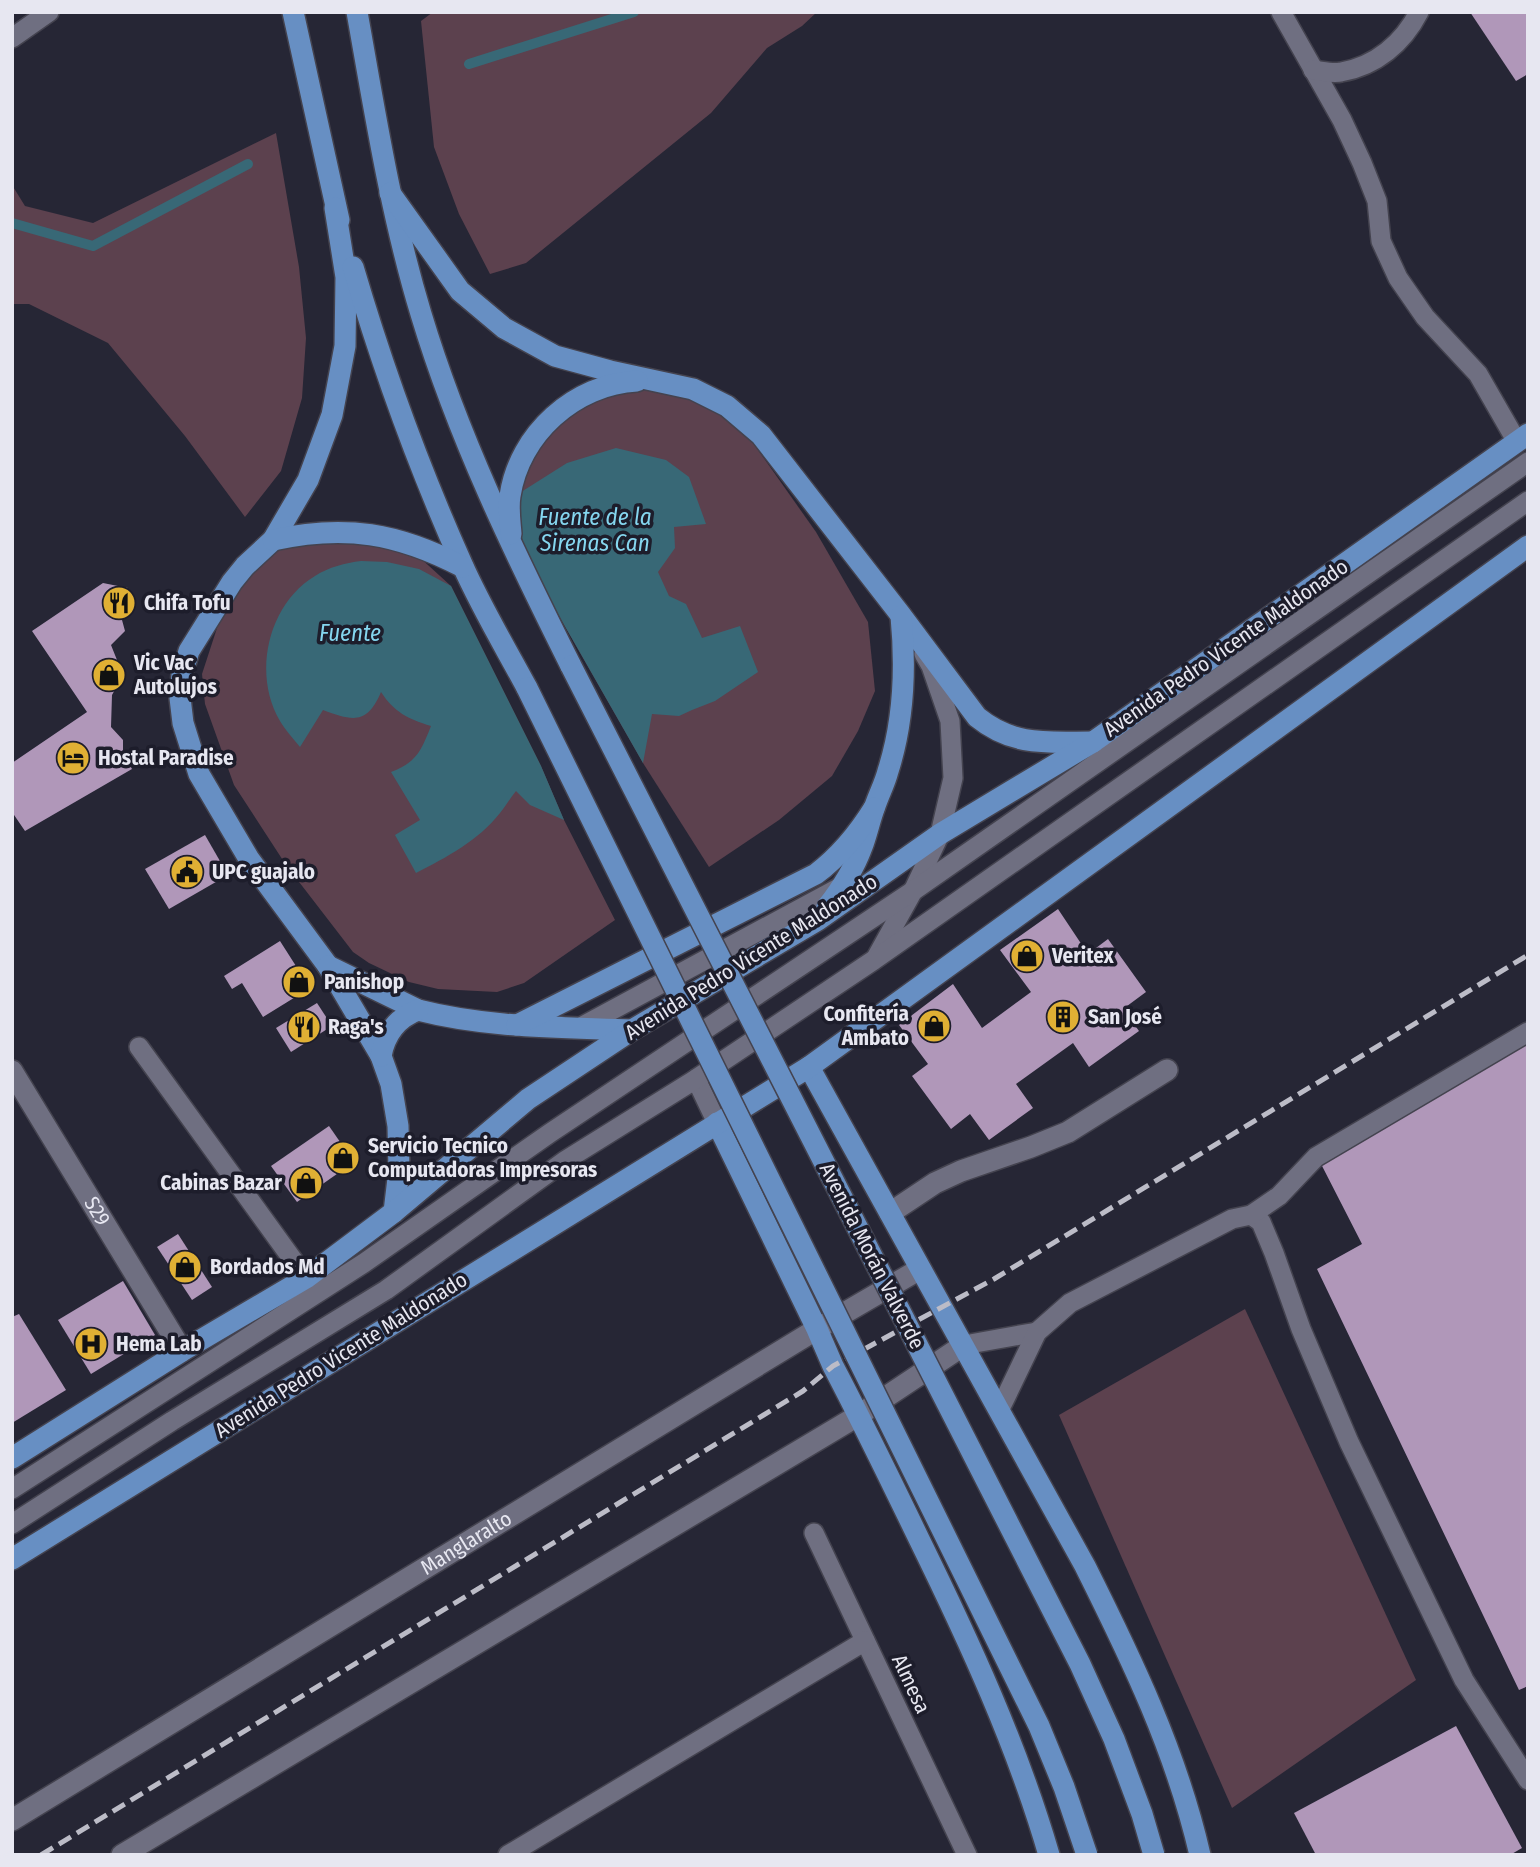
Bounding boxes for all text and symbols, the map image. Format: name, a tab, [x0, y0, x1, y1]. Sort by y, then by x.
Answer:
water label: Fuente de la Sirenas Can	[538, 503, 652, 557]
street label: Avenida Pedro Vicente Maldonado	[1099, 553, 1353, 743]
restaurant icon: Chifa Tofu	[100, 584, 138, 622]
place label: Chifa Tofu	[144, 590, 231, 616]
water label: Fuente	[319, 619, 381, 647]
place label: Vic Vac Autolujos	[133, 650, 217, 700]
shop icon: Vic Vac Autolujos	[90, 656, 128, 694]
hotel icon: Hostal Paradise	[54, 739, 92, 777]
place label: Hostal Paradise	[98, 745, 234, 771]
public building icon: UPC guajalo	[168, 853, 206, 891]
place label: UPC guajalo	[212, 859, 315, 885]
street label: Avenida Pedro Vicente Maldonado	[620, 868, 882, 1046]
shop icon: Veritex	[1008, 937, 1046, 975]
place label: Veritex	[1051, 943, 1115, 969]
shop icon: Panishop	[280, 963, 318, 1001]
place label: Panishop	[324, 969, 404, 995]
building icon: San José	[1044, 998, 1082, 1036]
place label: Confitería Ambato	[823, 1001, 909, 1051]
place label: San José	[1088, 1004, 1162, 1030]
shop icon: Confitería Ambato	[915, 1007, 953, 1045]
restaurant icon: Raga's	[285, 1008, 323, 1046]
place label: Raga's	[328, 1014, 384, 1040]
place label: Servicio Tecnico Computadoras Impresoras	[368, 1133, 597, 1183]
shop icon: Servicio Tecnico Computadoras Impresoras	[324, 1139, 362, 1177]
street label: Avenida Morán Valverde	[814, 1158, 930, 1354]
shop icon: Cabinas Bazar	[287, 1164, 325, 1202]
place label: Cabinas Bazar	[160, 1170, 282, 1196]
street label: S29	[78, 1192, 116, 1231]
shop icon: Bordados Md	[166, 1248, 204, 1286]
place label: Bordados Md	[210, 1254, 325, 1280]
street label: Avenida Pedro Vicente Maldonado	[210, 1266, 472, 1444]
hospital icon: Hema Lab	[72, 1325, 110, 1363]
place label: Hema Lab	[116, 1331, 202, 1357]
street label: Manglaralto	[416, 1505, 516, 1581]
street label: Almesa	[886, 1650, 936, 1718]

